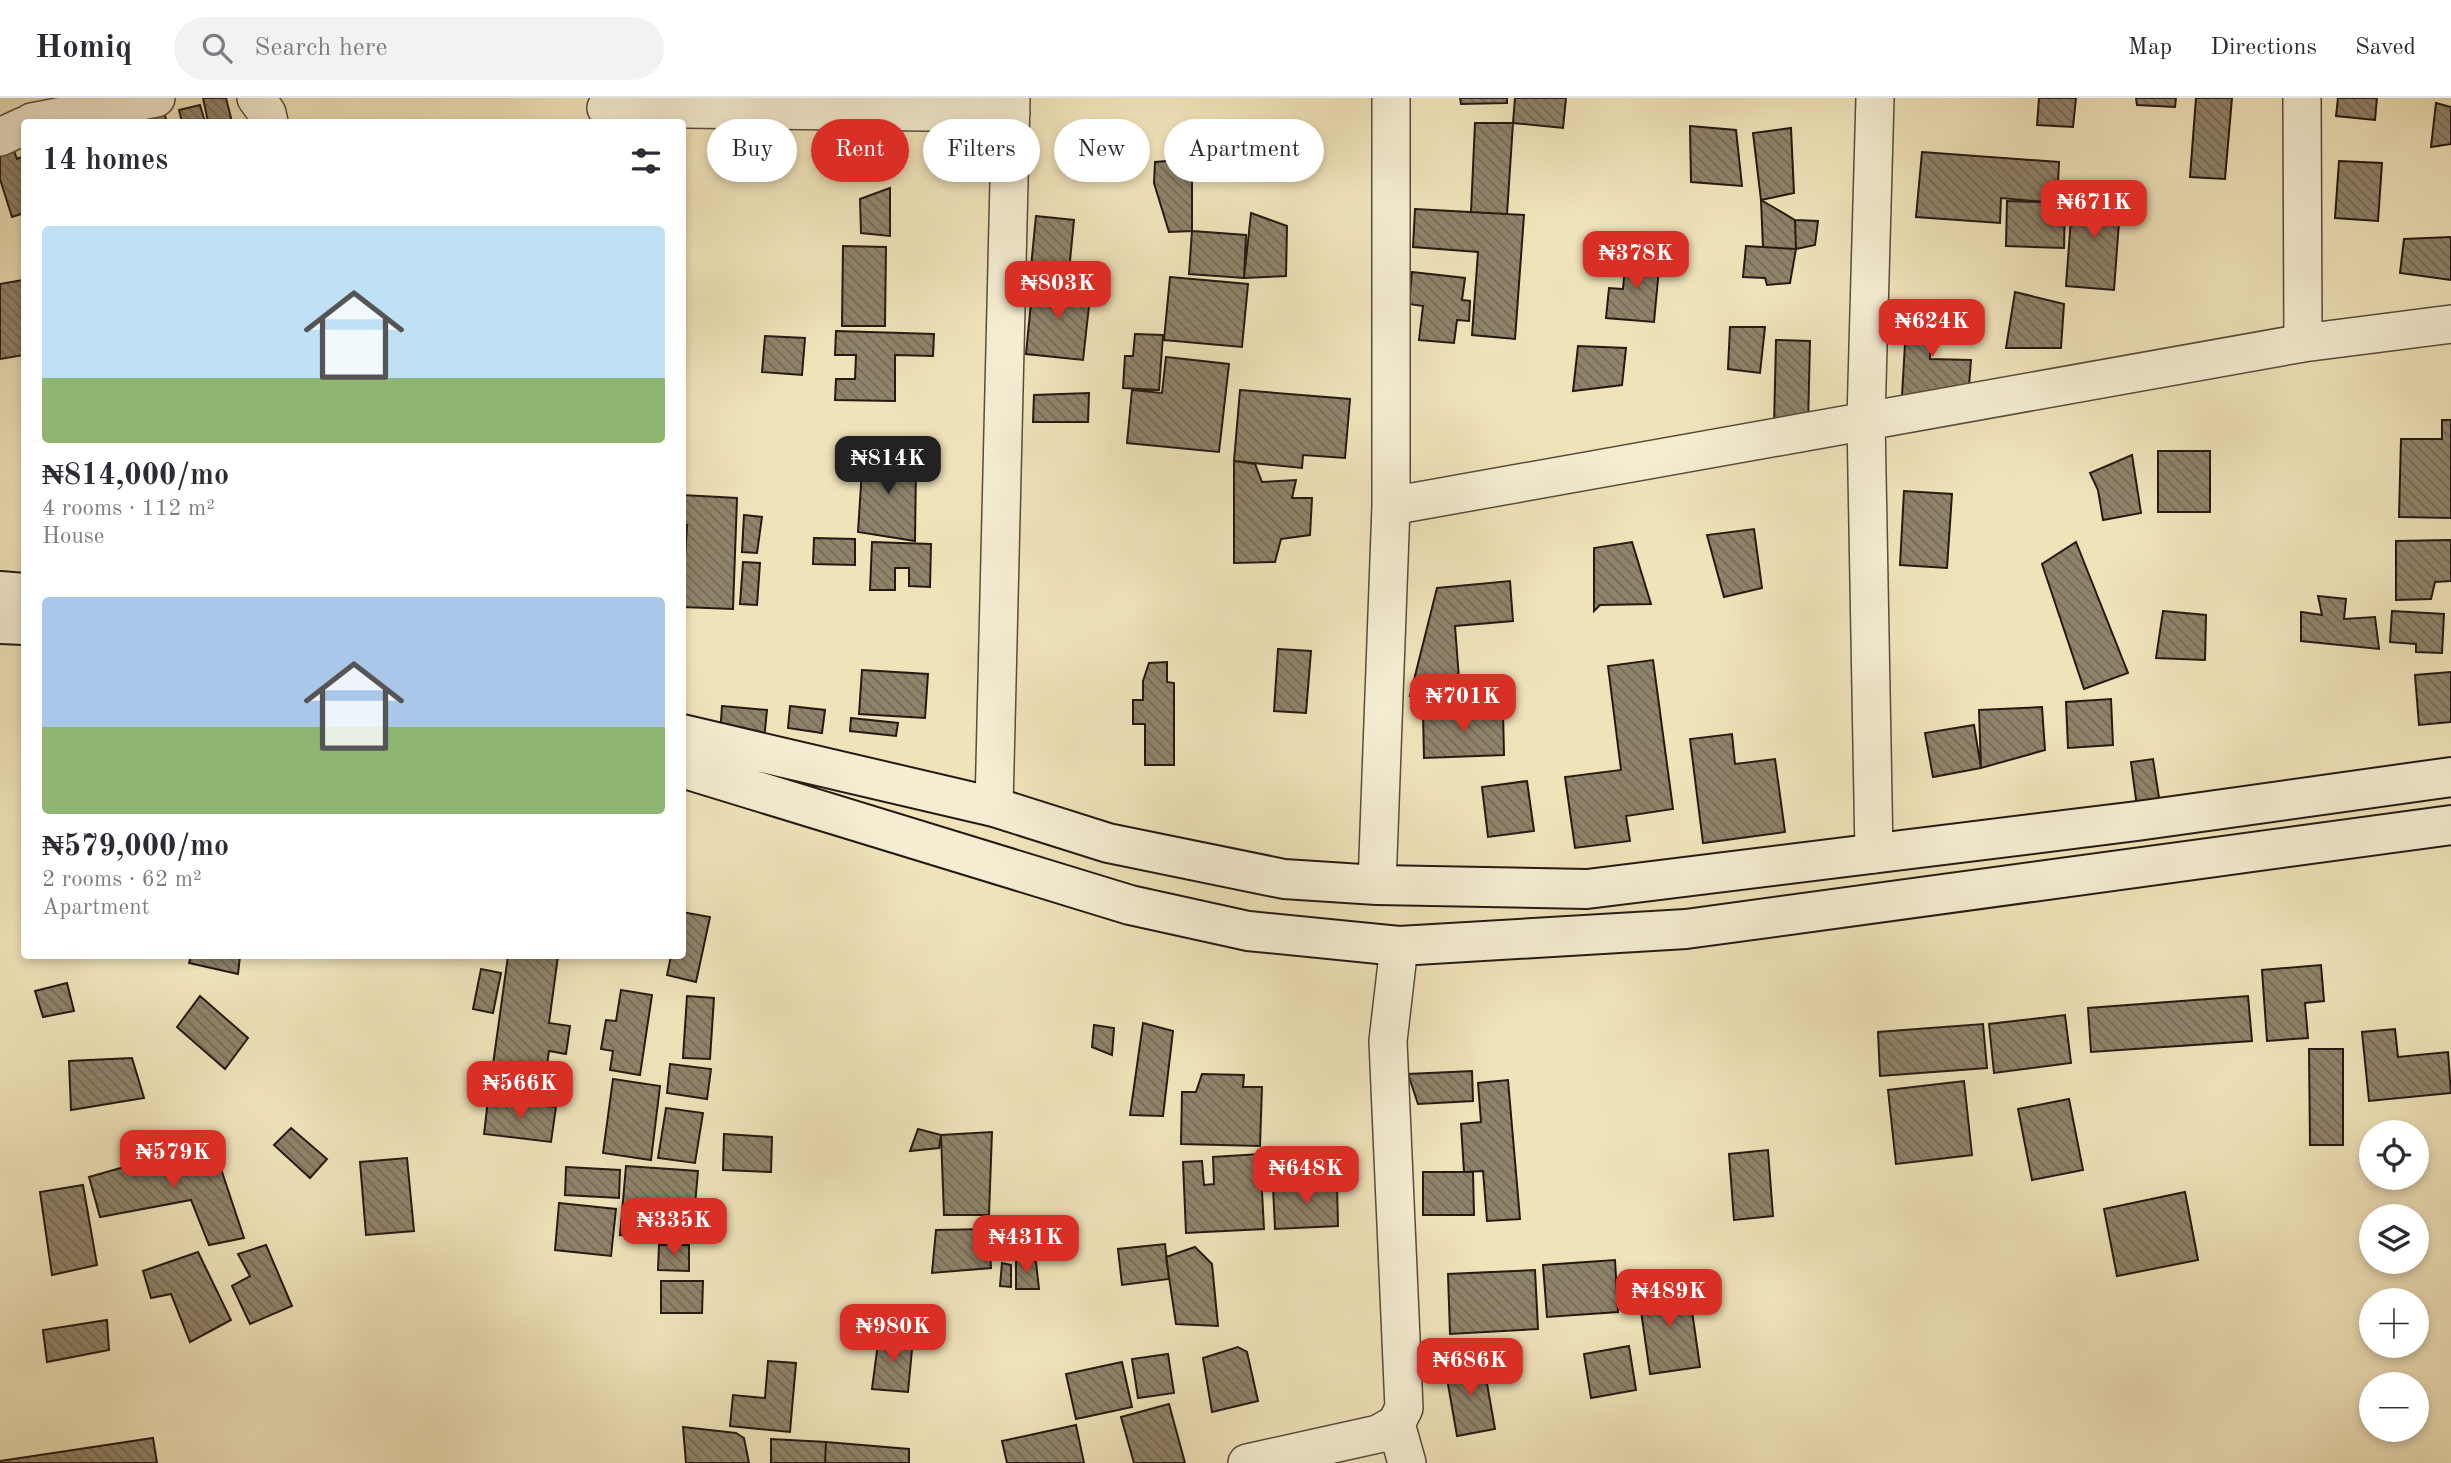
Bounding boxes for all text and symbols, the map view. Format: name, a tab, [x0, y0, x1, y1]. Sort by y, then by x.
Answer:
search box	[174, 17, 664, 80]
icon: search	[198, 29, 236, 67]
text: Homiq	[35, 32, 132, 65]
text: Search here	[254, 35, 387, 61]
text: Map	[2128, 36, 2172, 60]
text: Directions	[2210, 36, 2317, 60]
text: Saved	[2355, 36, 2416, 60]
chip: Buy	[707, 119, 797, 182]
chip: Rent	[811, 119, 909, 182]
chip: Filters	[923, 119, 1040, 182]
chip: New	[1054, 119, 1150, 182]
chip: Apartment	[1164, 119, 1324, 182]
icon: filters	[627, 142, 665, 180]
text: 14 homes	[42, 146, 168, 176]
pin: ₦671K	[2045, 180, 2143, 240]
text: ₦671K	[2057, 191, 2131, 214]
pin: ₦378K	[1587, 232, 1685, 291]
text: ₦378K	[1599, 242, 1673, 265]
pin: ₦803K	[1009, 262, 1107, 321]
icon: home	[291, 272, 417, 398]
text: ₦803K	[1021, 272, 1095, 295]
pin: ₦624K	[1883, 300, 1981, 359]
text: ₦624K	[1895, 310, 1969, 333]
pin: ₦814K	[839, 436, 937, 496]
text: ₦814K	[851, 447, 925, 470]
text: ₦814,000/mo	[42, 461, 229, 491]
text: 4 rooms · 112 m²	[42, 497, 215, 520]
text: House	[42, 525, 104, 548]
icon: home	[291, 643, 417, 769]
pin: ₦701K	[1414, 674, 1512, 734]
text: ₦701K	[1426, 685, 1500, 708]
text: ₦579,000/mo	[42, 832, 229, 862]
text: 2 rooms · 62 m²	[42, 868, 202, 891]
text: Apartment	[42, 896, 150, 919]
pin: ₦566K	[471, 1062, 569, 1121]
text: ₦566K	[483, 1072, 557, 1095]
map controls	[2359, 1120, 2429, 1442]
button: locate	[2359, 1120, 2429, 1190]
pin: ₦579K	[124, 1130, 222, 1190]
text: ₦579K	[136, 1141, 210, 1164]
pin: ₦648K	[1257, 1146, 1355, 1206]
text: ₦648K	[1269, 1157, 1343, 1180]
pin: ₦335K	[625, 1198, 723, 1258]
button: layers	[2359, 1204, 2429, 1274]
text: ₦335K	[637, 1209, 711, 1232]
pin: ₦431K	[977, 1216, 1075, 1275]
text: ₦431K	[989, 1226, 1063, 1249]
pin: ₦489K	[1620, 1270, 1718, 1329]
text: ₦489K	[1632, 1280, 1706, 1303]
button: +	[2359, 1288, 2429, 1358]
pin: ₦980K	[844, 1304, 942, 1364]
text: ₦980K	[856, 1315, 930, 1338]
pin: ₦686K	[1421, 1338, 1519, 1398]
text: ₦686K	[1433, 1349, 1507, 1372]
button: −	[2359, 1372, 2429, 1442]

